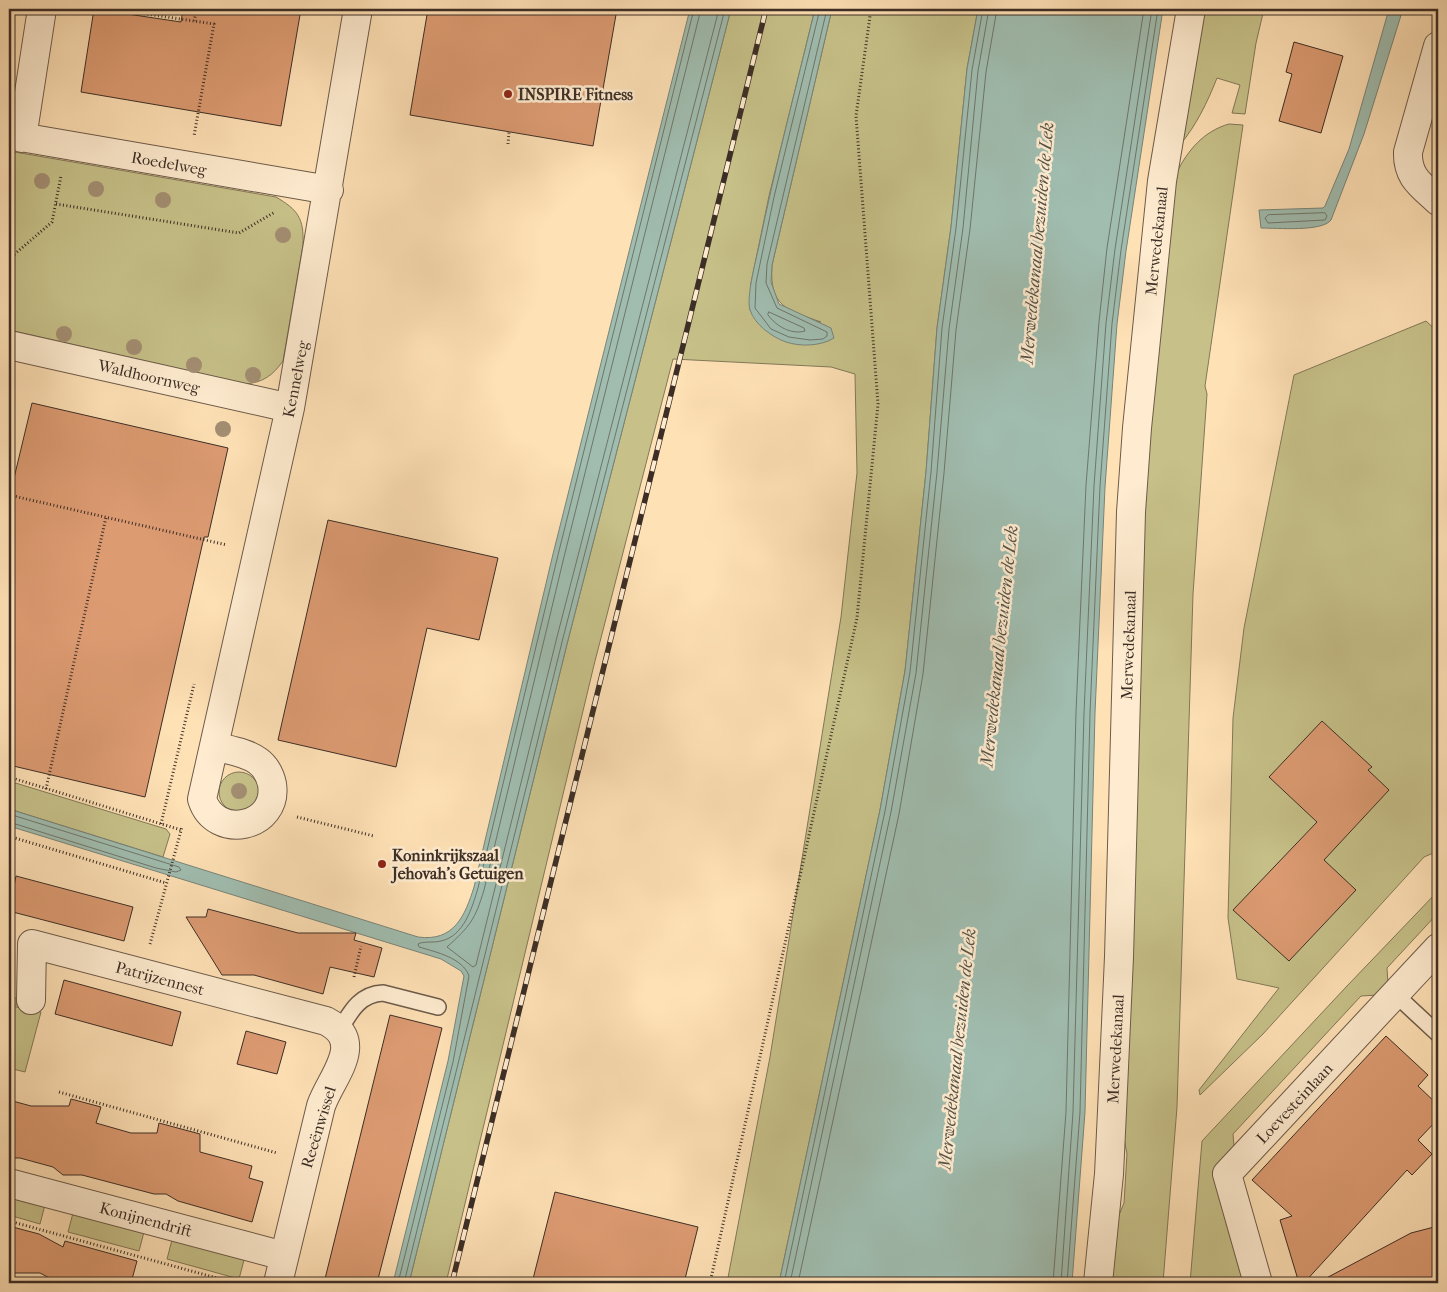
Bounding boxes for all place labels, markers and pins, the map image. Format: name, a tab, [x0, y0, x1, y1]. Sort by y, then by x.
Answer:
place label: INSPIRE Fitness	[518, 85, 633, 104]
marker: INSPIRE Fitness	[502, 88, 514, 100]
place label: Koninkrijkszaal Jehovah's Getuigen	[390, 846, 524, 884]
marker: Koninkrijkszaal Jehovah's Getuigen	[376, 858, 388, 870]

